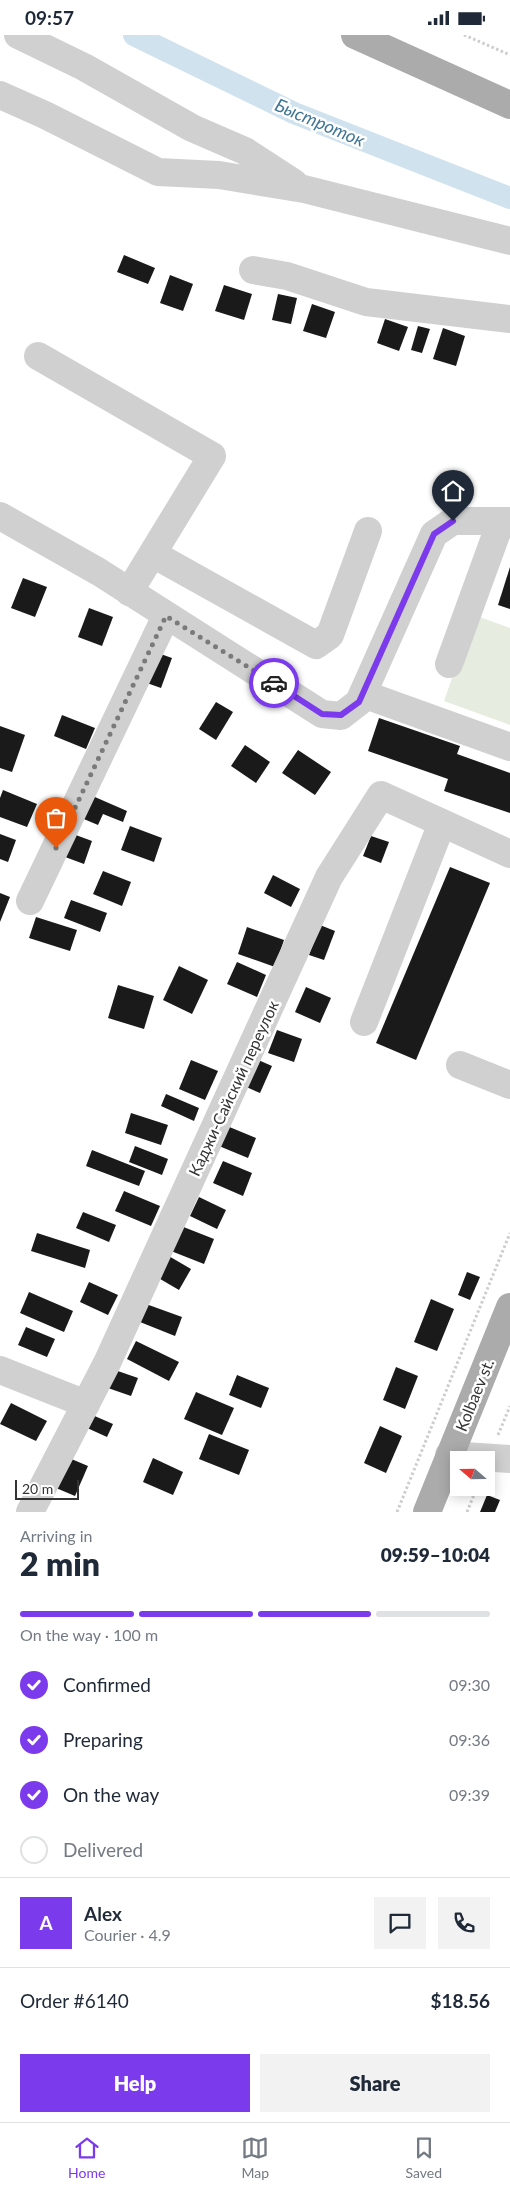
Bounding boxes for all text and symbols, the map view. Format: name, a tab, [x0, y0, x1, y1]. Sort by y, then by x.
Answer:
text: 09:57	[25, 6, 74, 29]
water label: Быстроток	[272, 93, 368, 151]
pin	[432, 470, 474, 521]
icon: home	[439, 477, 467, 505]
courier	[249, 658, 299, 708]
icon: car	[260, 669, 288, 697]
pin	[35, 797, 77, 848]
icon: bag	[42, 804, 70, 832]
street label: Каджи-Сайский переулок	[184, 997, 282, 1179]
street label: Kolbaev st.	[451, 1356, 497, 1434]
north arrow	[450, 1451, 495, 1496]
map controls	[450, 1451, 495, 1496]
scale bar	[15, 1477, 79, 1500]
text: 20 m	[22, 1480, 53, 1497]
text: Arriving in	[20, 1526, 93, 1545]
text: 09:59–10:04	[381, 1543, 490, 1566]
text: 2 min	[20, 1544, 100, 1583]
text: On the way · 100 m	[20, 1625, 158, 1644]
icon: check	[20, 1671, 48, 1699]
text: Confirmed	[63, 1673, 151, 1696]
text: 09:30	[449, 1675, 490, 1694]
icon: check	[20, 1726, 48, 1754]
text: Preparing	[63, 1728, 143, 1751]
text: 09:36	[449, 1730, 490, 1749]
icon: check	[20, 1781, 48, 1809]
text: On the way	[63, 1783, 159, 1806]
text: 09:39	[449, 1785, 490, 1804]
text: Delivered	[63, 1838, 143, 1861]
button: chat	[374, 1897, 426, 1949]
button: phone	[438, 1897, 490, 1949]
text: Alex	[84, 1902, 122, 1925]
text: A	[39, 1911, 53, 1934]
text: Courier · 4.9	[84, 1925, 171, 1944]
text: Order #6140	[20, 1989, 129, 2012]
text: $18.56	[430, 1989, 490, 2012]
button: Help	[20, 2054, 250, 2112]
button: Share	[260, 2054, 490, 2112]
tab: Home	[68, 2134, 105, 2181]
tab: Map	[241, 2134, 269, 2181]
tab: Saved	[405, 2134, 442, 2181]

